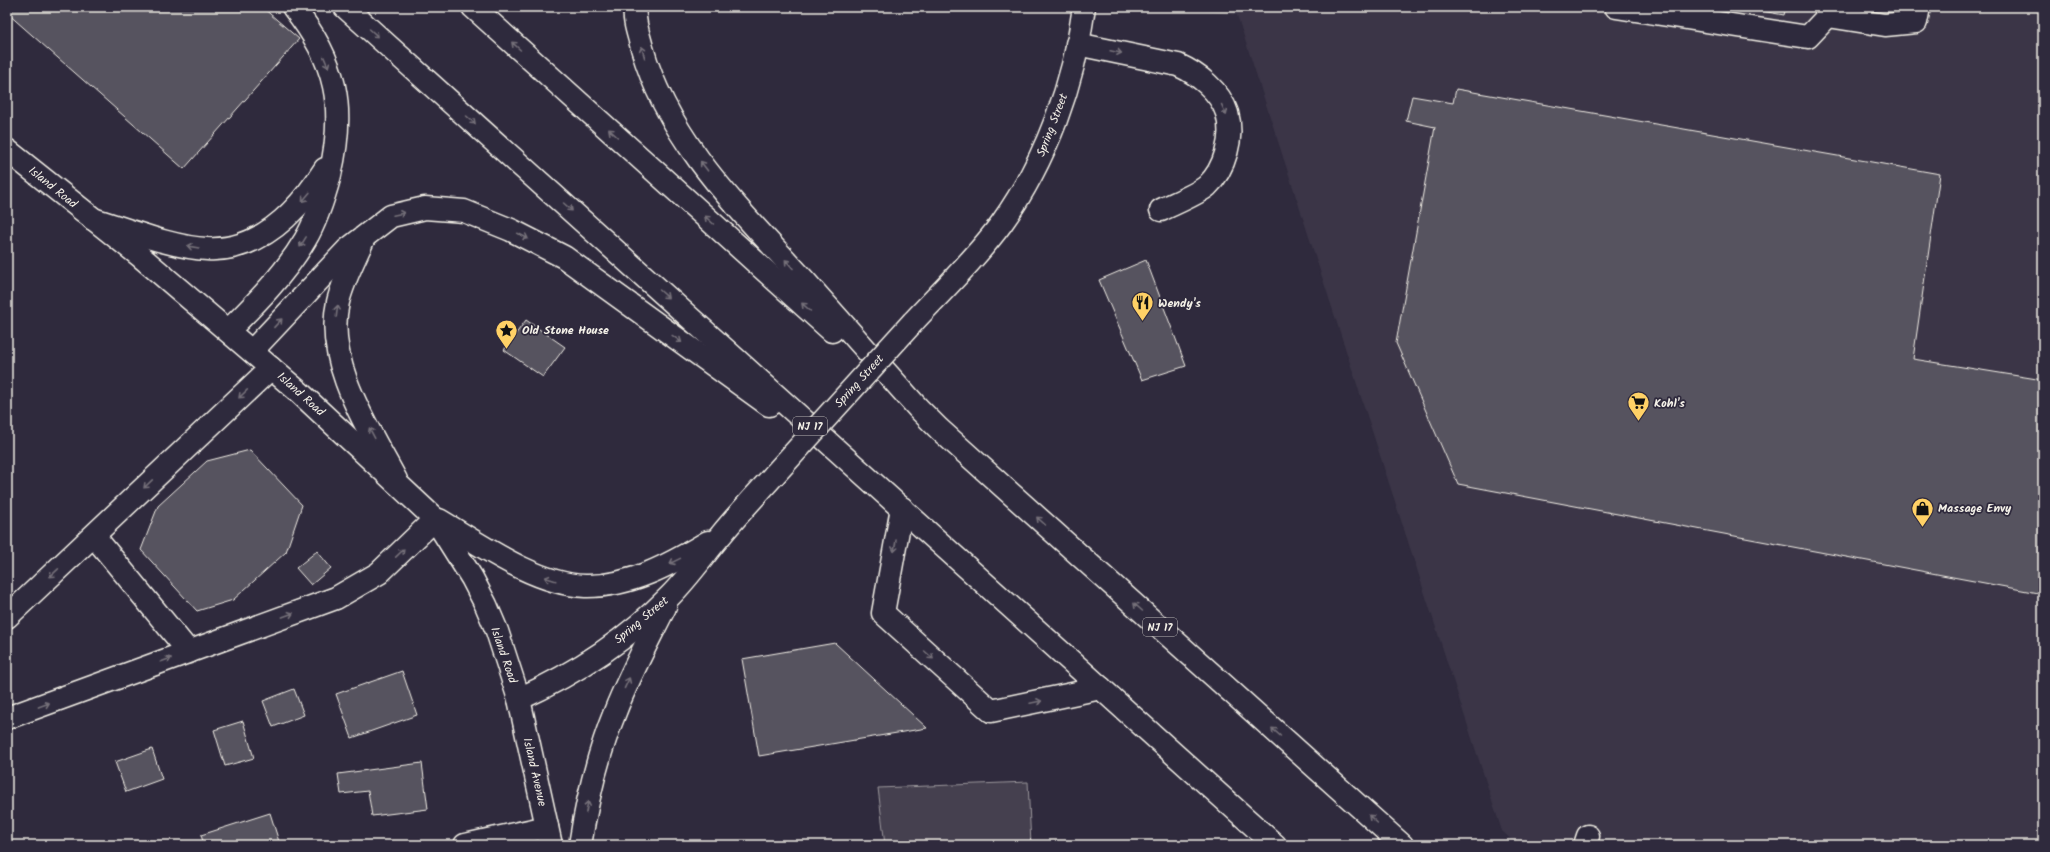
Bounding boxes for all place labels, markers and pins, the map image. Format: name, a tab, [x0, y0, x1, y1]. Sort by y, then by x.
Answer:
restaurant icon: Wendy's	[1130, 290, 1156, 323]
place label: Wendy's	[1158, 294, 1201, 313]
place icon: Old Stone House	[494, 317, 520, 350]
place label: Old Stone House	[522, 321, 609, 340]
supermarket icon: Kohl's	[1626, 390, 1652, 423]
place label: Kohl's	[1654, 394, 1685, 413]
shop icon: Massage Envy	[1910, 495, 1936, 528]
place label: Massage Envy	[1938, 499, 2012, 518]

